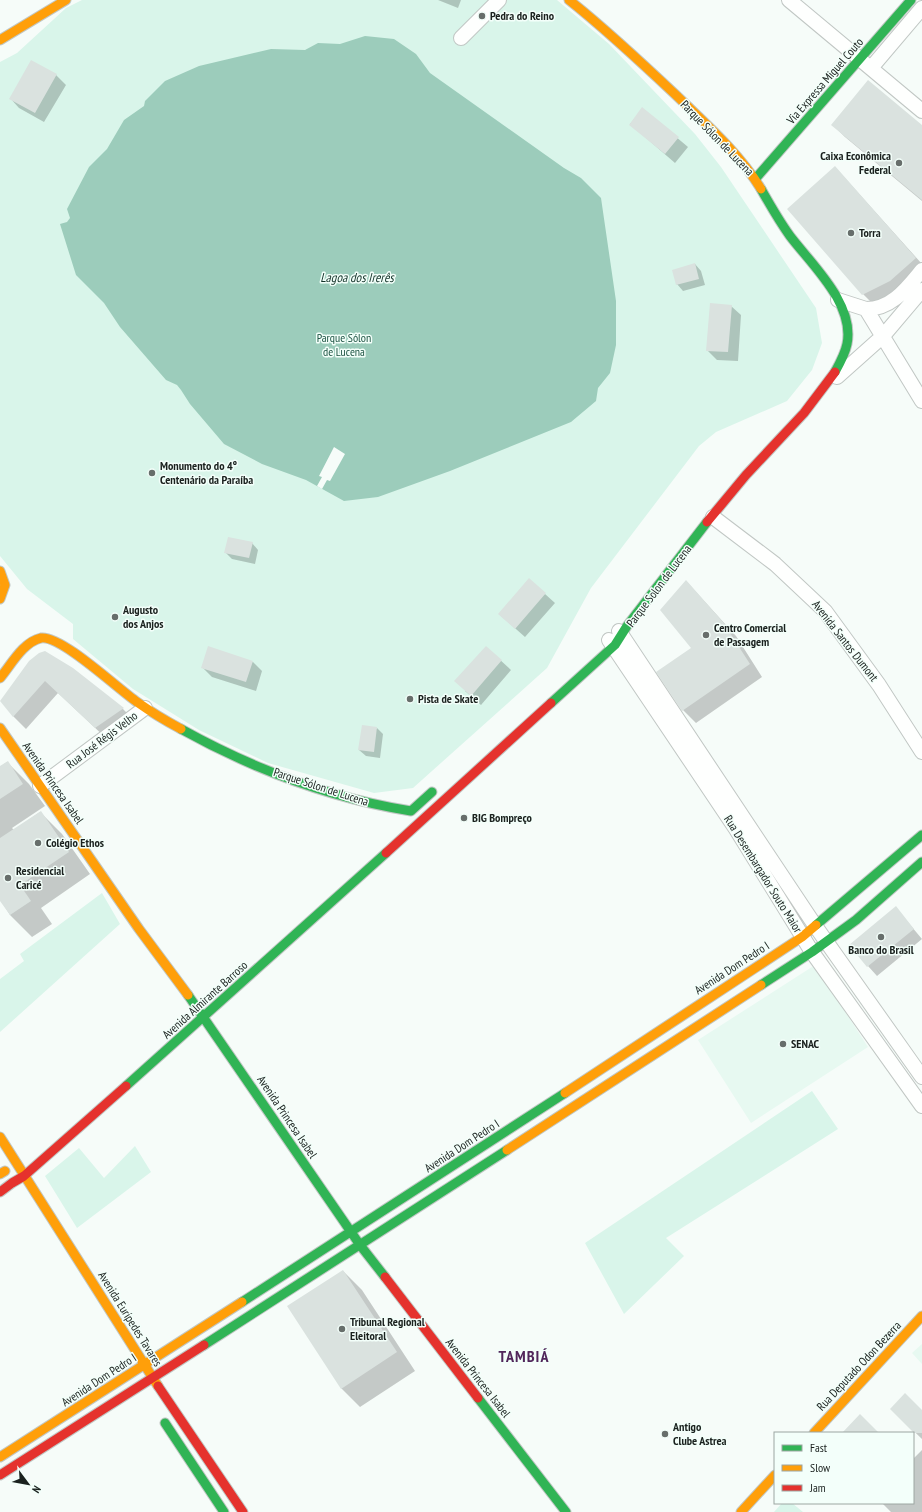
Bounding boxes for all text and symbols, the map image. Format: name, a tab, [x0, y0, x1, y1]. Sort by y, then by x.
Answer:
place label: Pedra do Reino	[490, 8, 555, 23]
marker: Pedra do Reino	[477, 11, 487, 21]
street label: Via Expressa Miguel Couto	[782, 34, 866, 128]
street label: Parque Sólon de Lucena	[678, 97, 757, 179]
place label: Caixa Econômica Federal	[820, 148, 891, 177]
marker: Caixa Econômica Federal	[894, 158, 904, 168]
place label: Torra	[859, 225, 881, 240]
marker: Torra	[846, 228, 856, 238]
water label: Lagoa dos Irerês	[320, 269, 395, 286]
park label: Parque Sólon de Lucena	[317, 330, 371, 359]
place label: Monumento do 4º Centenário da Paraíba	[160, 458, 253, 487]
marker: Monumento do 4º Centenário da Paraíba	[147, 468, 157, 478]
street label: Parque Solon de Lucena	[623, 542, 694, 630]
street label: Avenida Santos Dumont	[809, 597, 882, 685]
place label: Augusto dos Anjos	[122, 602, 164, 631]
marker: Augusto dos Anjos	[110, 612, 120, 622]
place label: Centro Comercial de Passagem	[714, 620, 786, 649]
marker: Centro Comercial de Passagem	[701, 630, 711, 640]
place label: Pista de Skate	[418, 691, 478, 706]
marker: Pista de Skate	[405, 694, 415, 704]
street label: Rua José Régis Velho	[63, 708, 140, 771]
street label: Avenida Princesa Isabel	[20, 739, 87, 827]
street label: Parque Sólon de Lucena	[272, 764, 371, 809]
place label: BIG Bompreço	[472, 810, 532, 825]
street label: Rua Desembargador Souto Maior	[721, 812, 806, 936]
marker: BIG Bompreço	[459, 813, 469, 823]
place label: Colégio Ethos	[46, 835, 104, 850]
marker: Colégio Ethos	[33, 838, 43, 848]
place label: Residencial Caricé	[16, 863, 64, 892]
marker: Residencial Caricé	[3, 873, 13, 883]
marker: Banco do Brasil	[876, 932, 886, 942]
street label: Avenida Dom Pedro I	[691, 938, 772, 997]
place label: Banco do Brasil	[848, 942, 914, 957]
street label: Avenida Almirante Barroso	[159, 957, 250, 1042]
place label: SENAC	[791, 1036, 820, 1051]
marker: SENAC	[778, 1039, 788, 1049]
street label: Avenida Princesa Isabel	[254, 1072, 321, 1161]
street label: Avenida Dom Pedro I	[421, 1116, 502, 1175]
street label: Avenida Eurípedes Tavares	[95, 1269, 166, 1369]
place label: Tribunal Regional Eleitoral	[350, 1314, 425, 1343]
street label: Rua Deputado Odon Bezerra	[813, 1318, 904, 1413]
marker: Tribunal Regional Eleitoral	[337, 1324, 347, 1334]
street label: Avenida Princesa Isabel	[443, 1335, 514, 1421]
district label: TAMBIÁ	[499, 1346, 549, 1366]
street label: Avenida Dom Pedro I	[58, 1350, 139, 1409]
place label: Antigo Clube Astrea	[672, 1419, 727, 1448]
marker: Antigo Clube Astrea	[660, 1429, 670, 1439]
legend	[774, 1432, 914, 1504]
text: Fast	[810, 1440, 828, 1455]
text: Slow	[810, 1460, 831, 1475]
north arrow	[8, 1464, 48, 1504]
text: Jam	[809, 1480, 826, 1495]
text: N	[29, 1483, 44, 1496]

